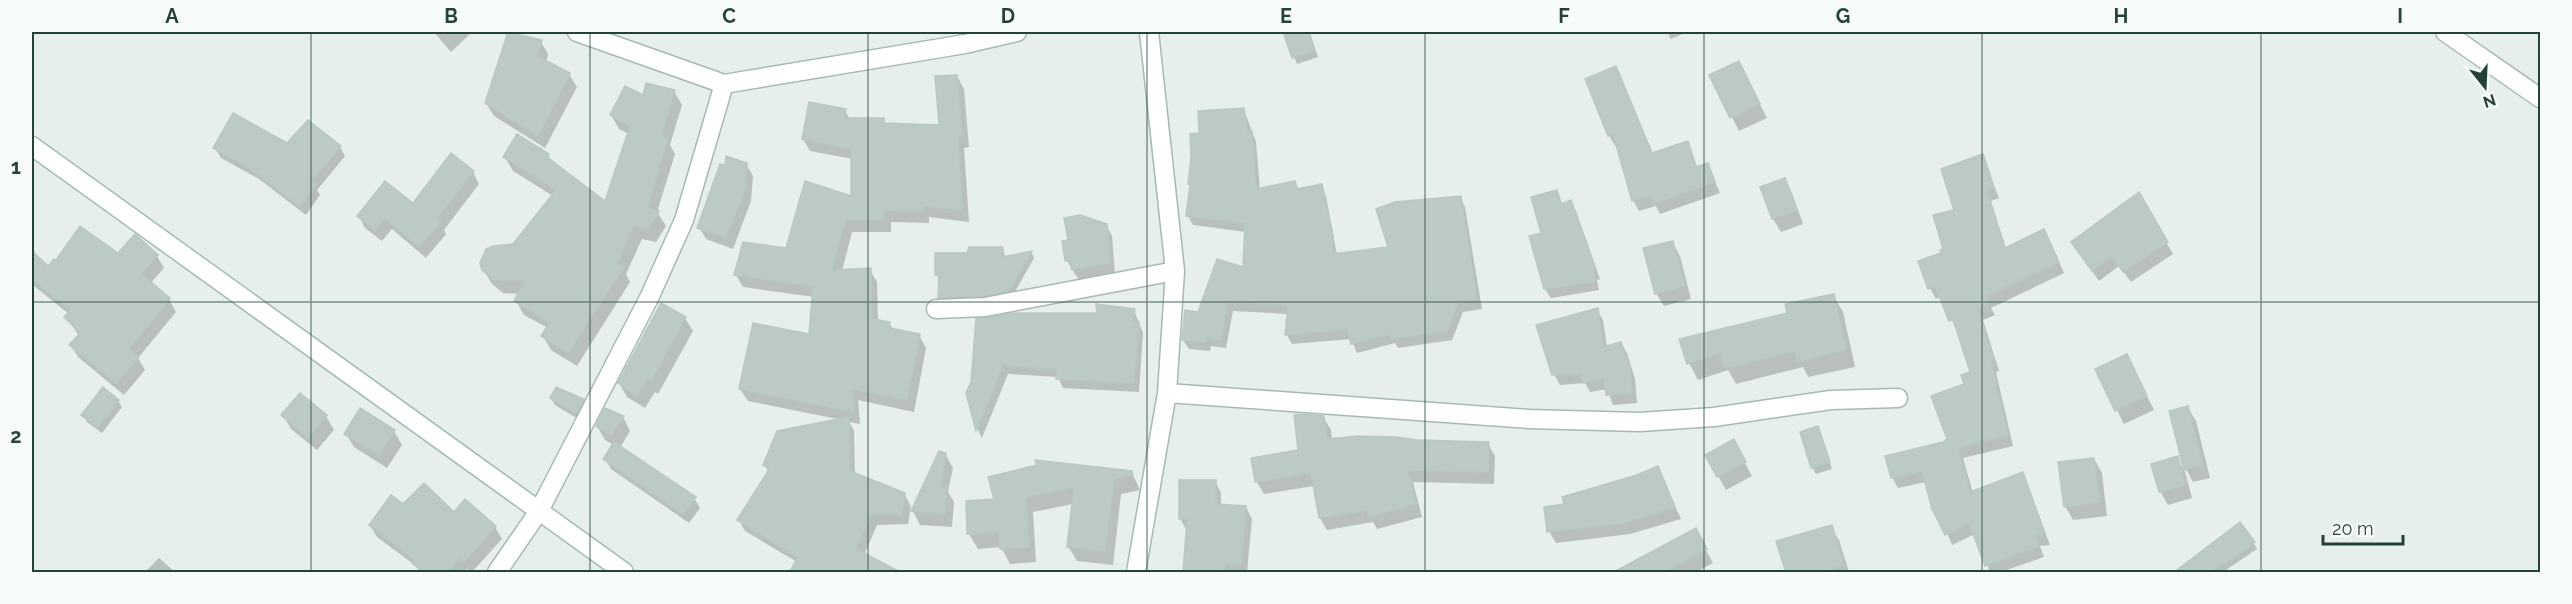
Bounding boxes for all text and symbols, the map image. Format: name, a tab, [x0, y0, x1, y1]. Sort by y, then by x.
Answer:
text: A	[165, 4, 179, 28]
text: B	[444, 4, 458, 28]
text: C	[722, 4, 736, 28]
text: D	[1001, 4, 1015, 28]
text: E	[1280, 4, 1292, 28]
text: F	[1558, 4, 1570, 28]
text: G	[1836, 4, 1850, 28]
text: H	[2114, 4, 2128, 28]
text: I	[2397, 4, 2403, 28]
north arrow	[2455, 57, 2515, 117]
text: N	[2481, 90, 2498, 112]
text: 1	[11, 155, 21, 179]
text: 2	[10, 424, 22, 448]
scale bar	[2323, 508, 2402, 546]
text: 20 m	[2332, 518, 2374, 539]

